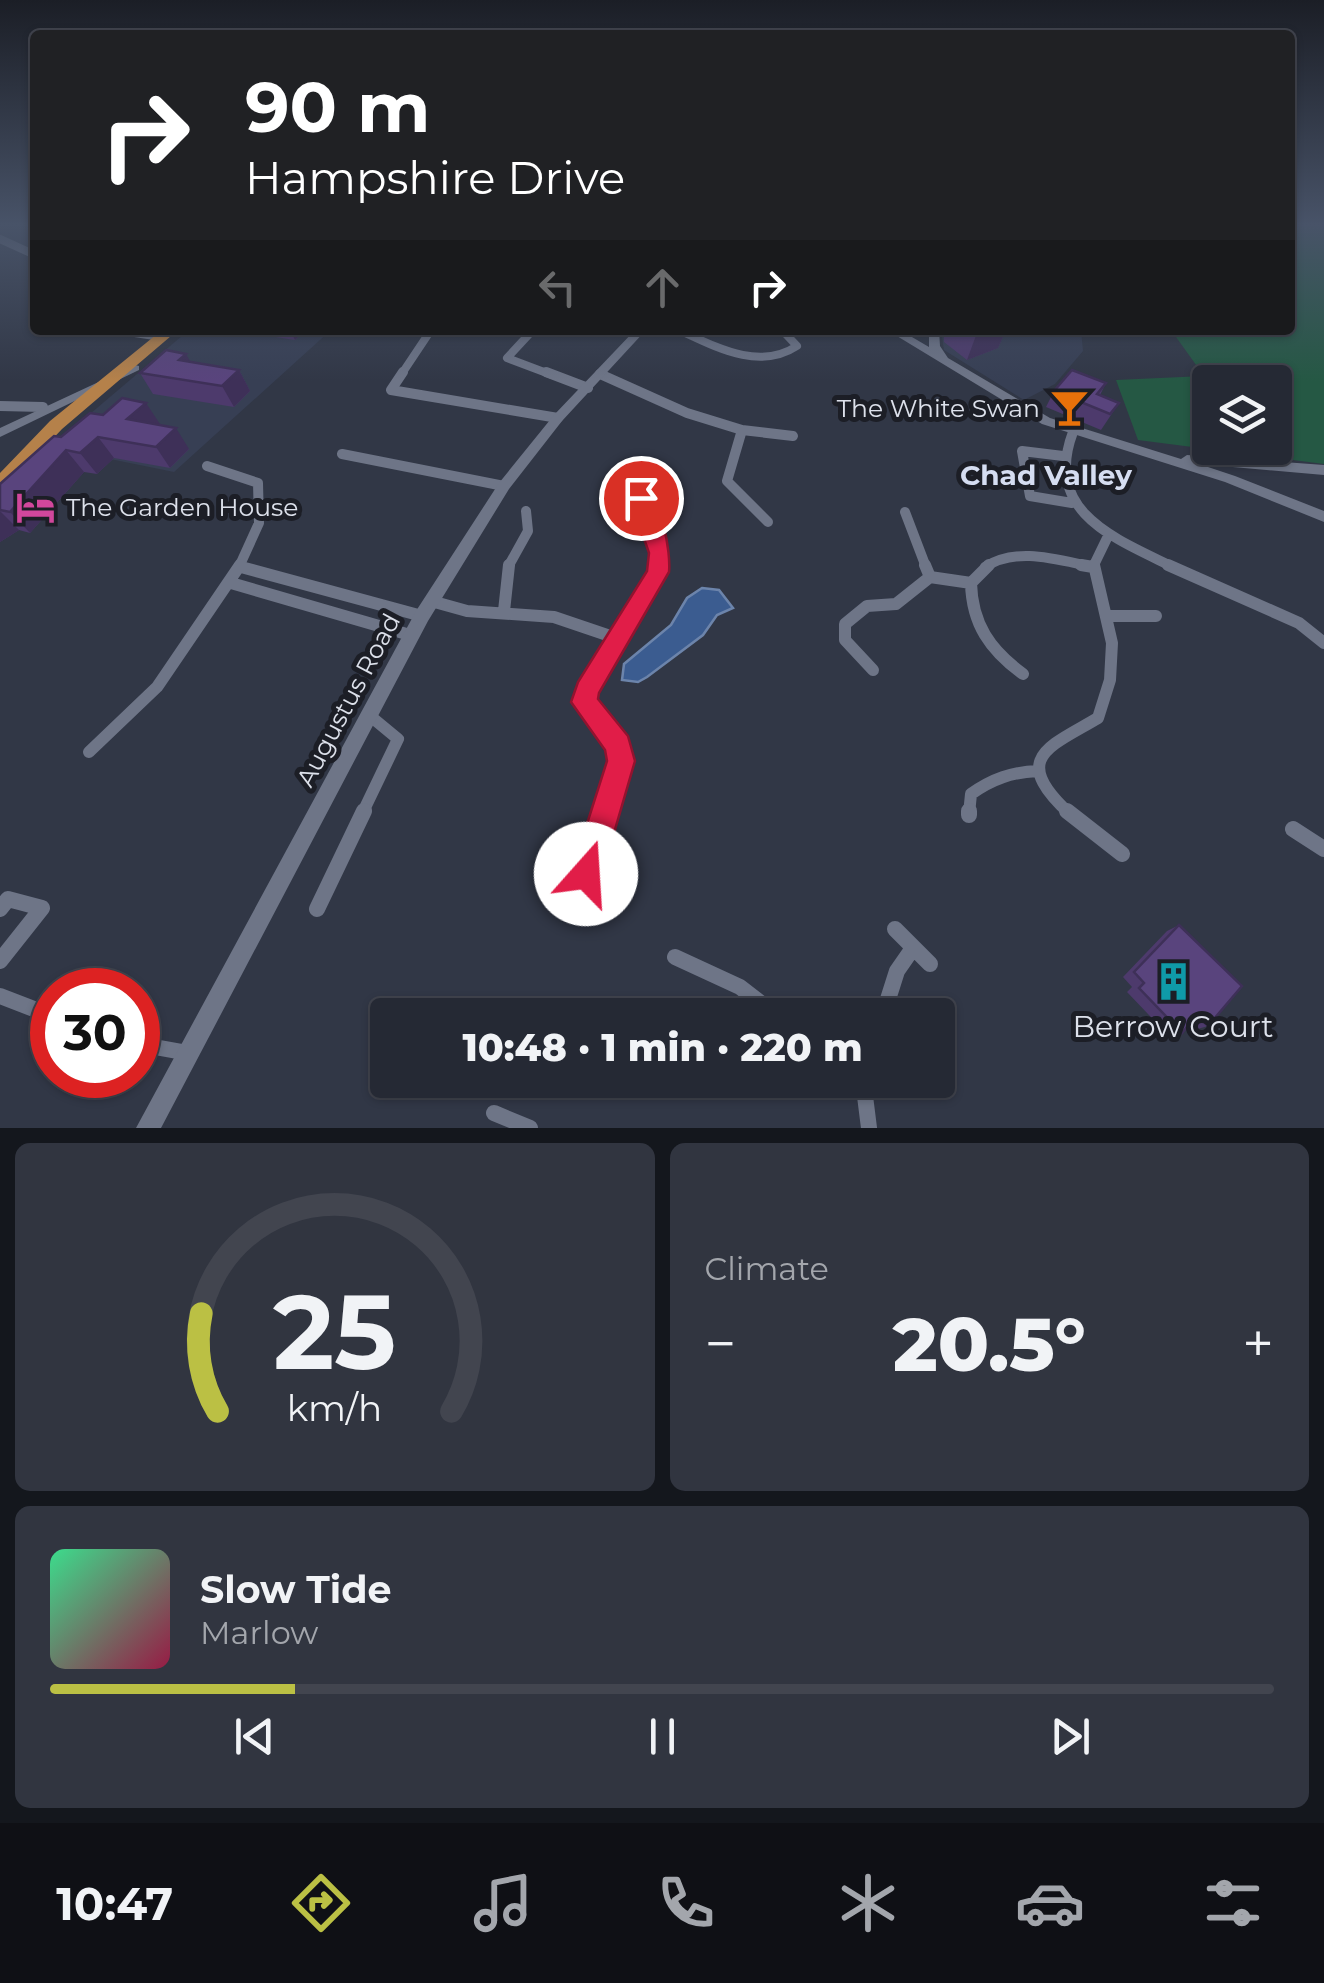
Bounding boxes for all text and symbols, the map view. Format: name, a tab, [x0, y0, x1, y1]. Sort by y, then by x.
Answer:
text: 90 m	[245, 64, 430, 150]
icon: right	[80, 70, 210, 200]
text: Hampshire Drive	[245, 150, 625, 205]
icon: left	[530, 260, 585, 315]
icon: ahead	[635, 260, 690, 315]
icon: right	[740, 260, 795, 315]
map controls	[1192, 365, 1292, 465]
button: layers	[1192, 365, 1292, 465]
bar icon: The White Swan	[1049, 387, 1091, 429]
place label: The White Swan	[837, 393, 1040, 423]
pin	[599, 456, 684, 541]
district label: Chad Valley	[960, 458, 1132, 492]
icon: arrive	[614, 471, 669, 526]
hotel icon: The Garden House	[15, 486, 57, 528]
place label: The Garden House	[66, 492, 298, 522]
street label: Augustus Road	[290, 608, 406, 792]
position arrow	[534, 822, 638, 926]
building icon: Berrow Court	[1152, 961, 1194, 1003]
speed limit sign: 30	[30, 968, 160, 1098]
place label: Berrow Court	[1073, 1008, 1274, 1045]
text: 10:48 · 1 min · 220 m	[462, 1024, 863, 1071]
text: Climate	[705, 1249, 829, 1288]
text: 25	[273, 1268, 396, 1395]
text: 20.5°	[893, 1298, 1086, 1390]
text: −	[705, 1310, 736, 1377]
text: +	[1242, 1310, 1274, 1377]
text: km/h	[287, 1386, 382, 1430]
text: Slow Tide	[200, 1566, 392, 1613]
text: Marlow	[200, 1613, 318, 1652]
icon: previous	[227, 1709, 282, 1764]
icon: pause	[635, 1709, 690, 1764]
icon: next	[1043, 1709, 1098, 1764]
icon: directions	[286, 1868, 356, 1938]
icon: music	[468, 1868, 538, 1938]
icon: phone	[651, 1868, 721, 1938]
icon: climate	[833, 1868, 903, 1938]
icon: car	[1015, 1868, 1085, 1938]
icon: filters	[1198, 1868, 1268, 1938]
text: 10:47	[56, 1876, 173, 1931]

